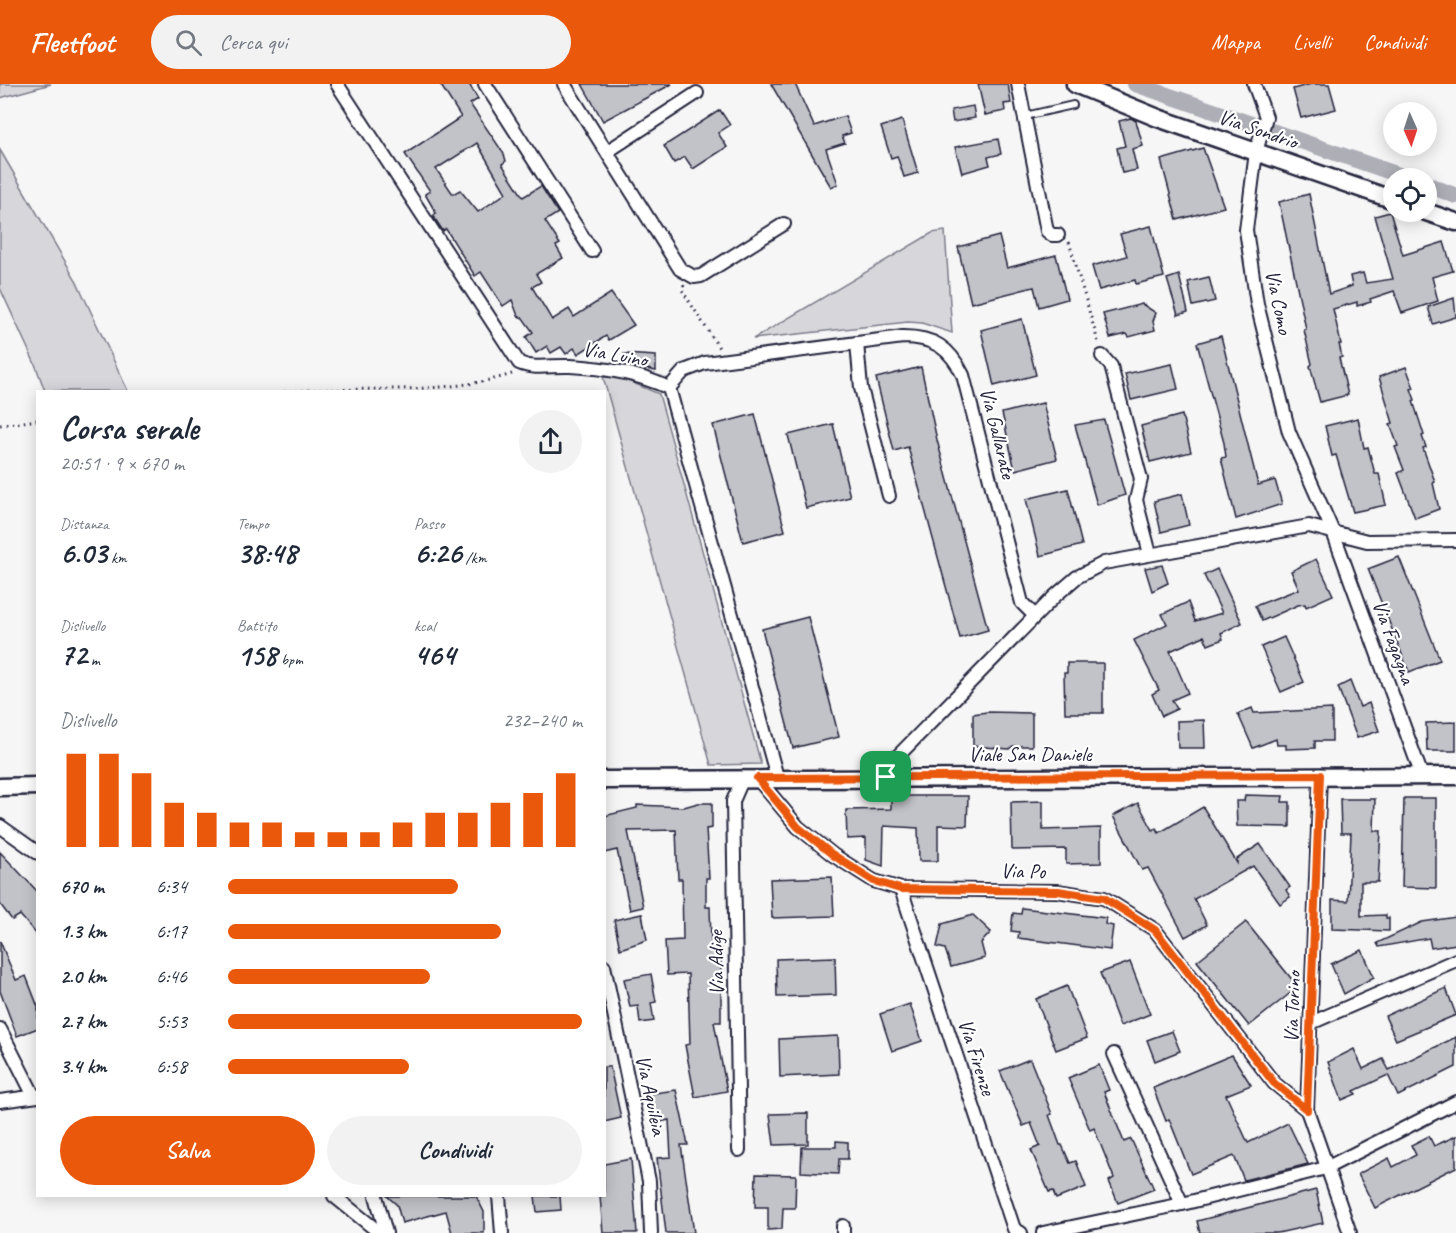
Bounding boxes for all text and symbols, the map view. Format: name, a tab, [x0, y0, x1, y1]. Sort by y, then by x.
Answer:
search box	[151, 15, 571, 69]
text: Fleetfoot	[30, 25, 115, 60]
icon: search	[172, 26, 205, 59]
text: Cerca qui	[220, 28, 287, 56]
text: Mappa	[1211, 29, 1260, 55]
text: Livelli	[1293, 29, 1331, 55]
text: Condividi	[1364, 29, 1426, 55]
north arrow	[1383, 102, 1437, 156]
map controls	[1383, 102, 1437, 222]
street label: Via Sondrio	[1215, 103, 1303, 155]
button: locate	[1383, 168, 1437, 222]
street label: Via Como	[1260, 268, 1299, 338]
street label: Via Luino	[581, 336, 652, 373]
street label: Via Gallarate	[974, 385, 1022, 482]
text: Corsa serale	[60, 407, 199, 449]
button: share	[519, 410, 582, 473]
text: 20:51 · 9 × 670 m	[60, 451, 184, 476]
text: Distanza	[60, 514, 108, 534]
text: Tempo	[237, 514, 269, 534]
text: Passo	[414, 514, 444, 534]
text: 6.03	[60, 534, 107, 572]
text: 38:48	[237, 534, 297, 572]
text: 6:26	[414, 534, 462, 572]
text: km	[107, 548, 127, 568]
text: /km	[462, 548, 487, 568]
street label: Via Fagagna	[1367, 596, 1422, 689]
text: Dislivello	[60, 616, 105, 636]
text: Battito	[237, 616, 277, 636]
text: kcal	[414, 616, 435, 636]
text: 72	[60, 636, 87, 674]
text: 158	[237, 636, 277, 674]
text: 464	[414, 636, 455, 674]
text: m	[87, 650, 100, 670]
text: bpm	[277, 650, 303, 670]
text: Dislivello	[60, 708, 116, 733]
text: 232–240 m	[503, 708, 582, 733]
street label: Viale San Daniele	[968, 741, 1093, 767]
pin	[860, 751, 911, 802]
icon: arrive	[869, 760, 902, 793]
street label: Via Po	[1000, 858, 1047, 884]
text: 670 m	[60, 874, 104, 899]
text: 6:34	[156, 874, 187, 899]
text: 1.3 km	[60, 919, 107, 944]
text: 6:17	[156, 919, 187, 944]
street label: Via Adige	[702, 928, 730, 996]
text: 2.0 km	[60, 964, 107, 989]
text: 6:46	[156, 964, 187, 989]
street label: Via Torino	[1278, 968, 1306, 1043]
text: 2.7 km	[60, 1009, 106, 1034]
text: 5:53	[156, 1009, 187, 1034]
street label: Via Firenze	[952, 1016, 1002, 1100]
street label: Via Aquileia	[630, 1053, 673, 1139]
text: 3.4 km	[60, 1054, 107, 1079]
text: 6:58	[156, 1054, 187, 1079]
button: Salva	[60, 1116, 315, 1185]
button: Condividi	[327, 1116, 582, 1185]

